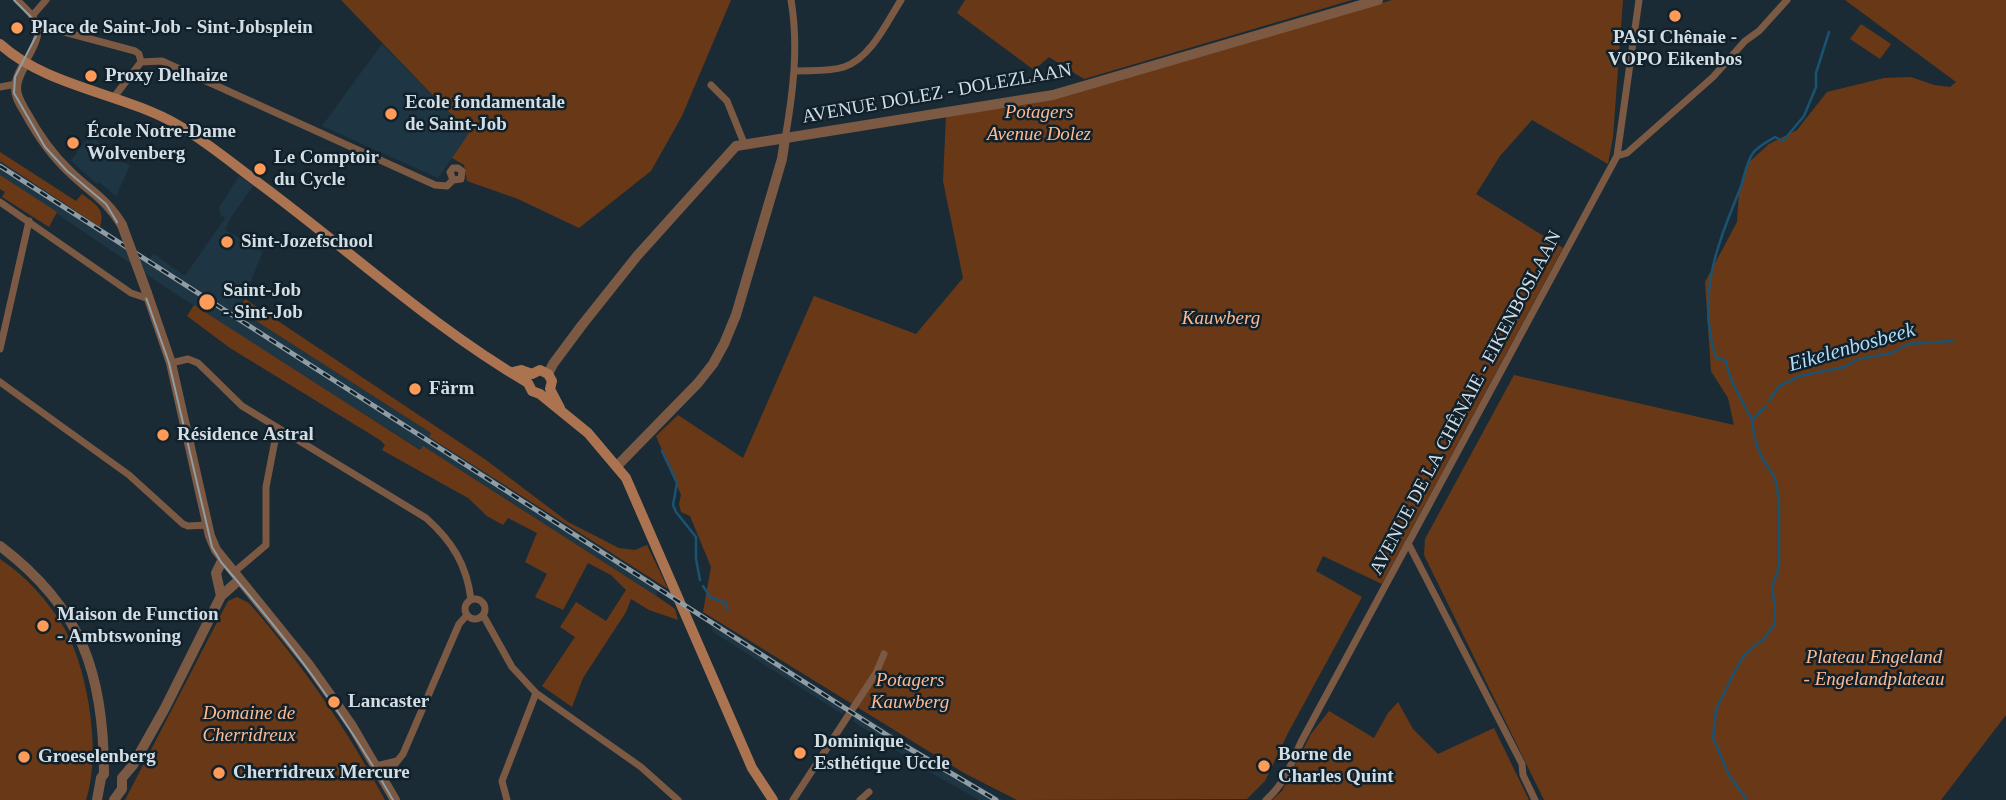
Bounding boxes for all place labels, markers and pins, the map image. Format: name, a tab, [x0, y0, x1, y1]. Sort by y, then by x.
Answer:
marker: PASI Chênaie - VOPO Eikenbos	[1667, 8, 1683, 24]
place label: Place de Saint-Job - Sint-Jobsplein	[31, 17, 313, 39]
marker: Place de Saint-Job - Sint-Jobsplein	[9, 20, 25, 36]
place label: PASI Chênaie - VOPO Eikenbos	[1608, 27, 1742, 71]
place label: Proxy Delhaize	[105, 65, 228, 87]
marker: Proxy Delhaize	[83, 68, 99, 84]
place label: Ecole fondamentale de Saint-Job	[405, 92, 565, 136]
marker: Ecole fondamentale de Saint-Job	[383, 106, 399, 122]
place label: École Notre-Dame Wolvenberg	[87, 121, 236, 165]
marker: École Notre-Dame Wolvenberg	[65, 135, 81, 151]
place label: Le Comptoir du Cycle	[274, 147, 379, 191]
marker: Le Comptoir du Cycle	[252, 161, 268, 177]
place label: Sint-Jozefschool	[241, 231, 373, 253]
marker: Sint-Jozefschool	[219, 234, 235, 250]
place label: Saint-Job - Sint-Job	[223, 280, 303, 324]
marker: Saint-Job - Sint-Job	[197, 292, 217, 312]
place label: Färm	[429, 378, 474, 400]
marker: Färm	[407, 381, 423, 397]
place label: Résidence Astral	[177, 424, 314, 446]
marker: Résidence Astral	[155, 427, 171, 443]
place label: Maison de Function - Ambtswoning	[57, 604, 219, 648]
marker: Maison de Function - Ambtswoning	[35, 618, 51, 634]
place label: Lancaster	[348, 691, 429, 713]
marker: Lancaster	[326, 694, 342, 710]
place label: Dominique Esthétique Uccle	[814, 731, 950, 775]
place label: Borne de Charles Quint	[1278, 744, 1394, 788]
marker: Dominique Esthétique Uccle	[792, 745, 808, 761]
place label: Groeselenberg	[38, 746, 156, 768]
marker: Groeselenberg	[16, 749, 32, 765]
marker: Borne de Charles Quint	[1256, 758, 1272, 774]
place label: Cherridreux Mercure	[233, 762, 410, 784]
marker: Cherridreux Mercure	[211, 765, 227, 781]

